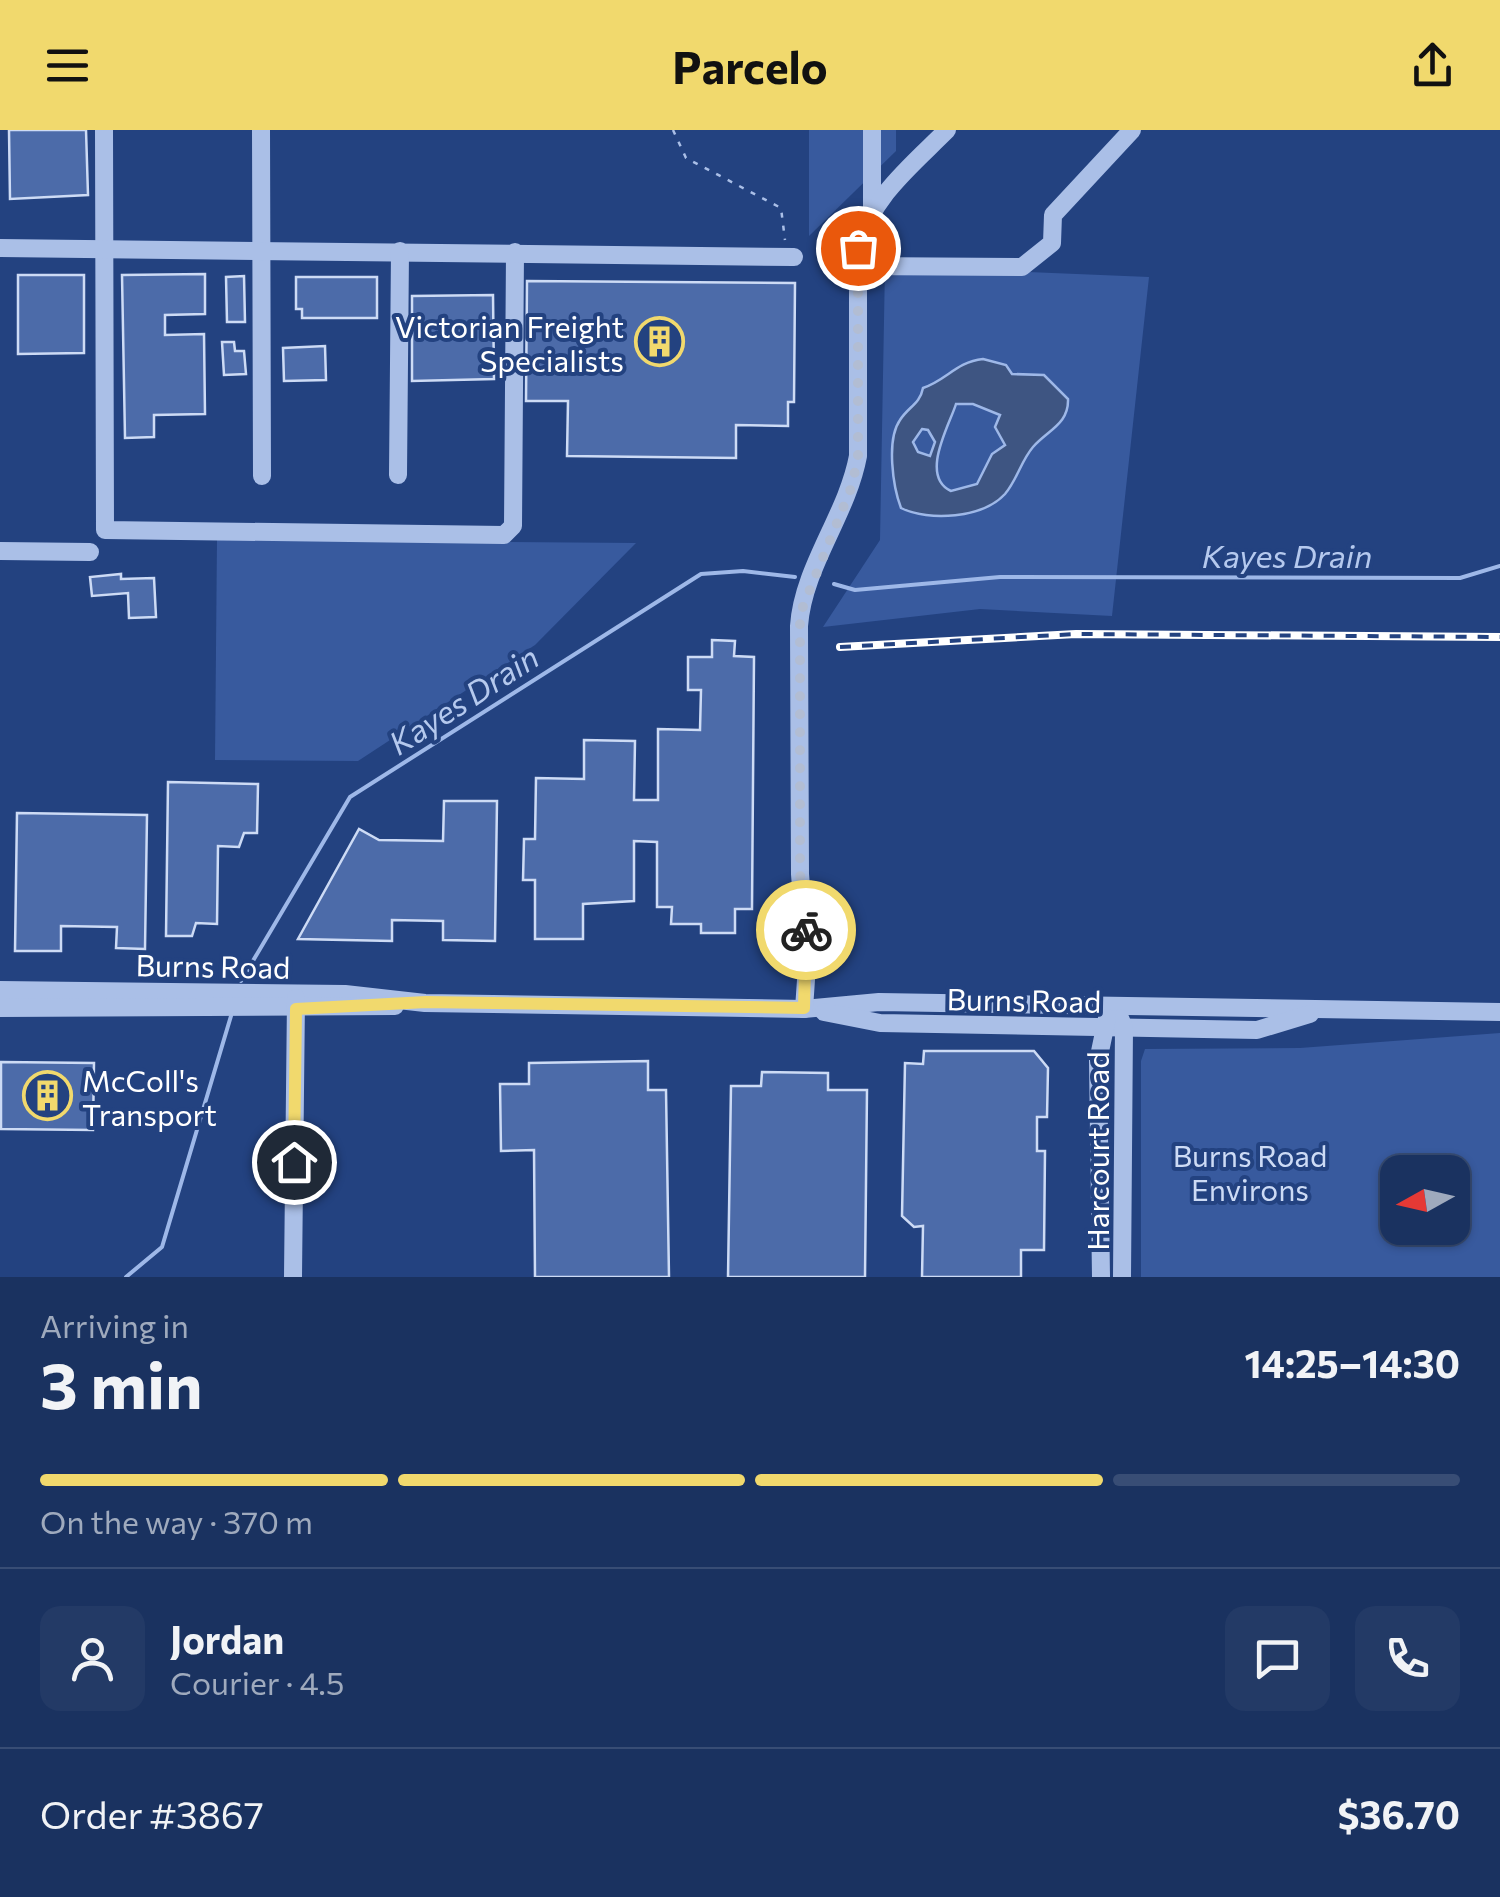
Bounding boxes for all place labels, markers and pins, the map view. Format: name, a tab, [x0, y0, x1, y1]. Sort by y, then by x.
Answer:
pin	[816, 206, 901, 291]
place label: Victorian Freight Specialists	[395, 307, 624, 378]
building icon: Victorian Freight Specialists	[633, 316, 685, 368]
place label: McColl's Transport	[82, 1061, 217, 1132]
building icon: McColl's Transport	[21, 1070, 73, 1122]
pin	[252, 1120, 337, 1205]

